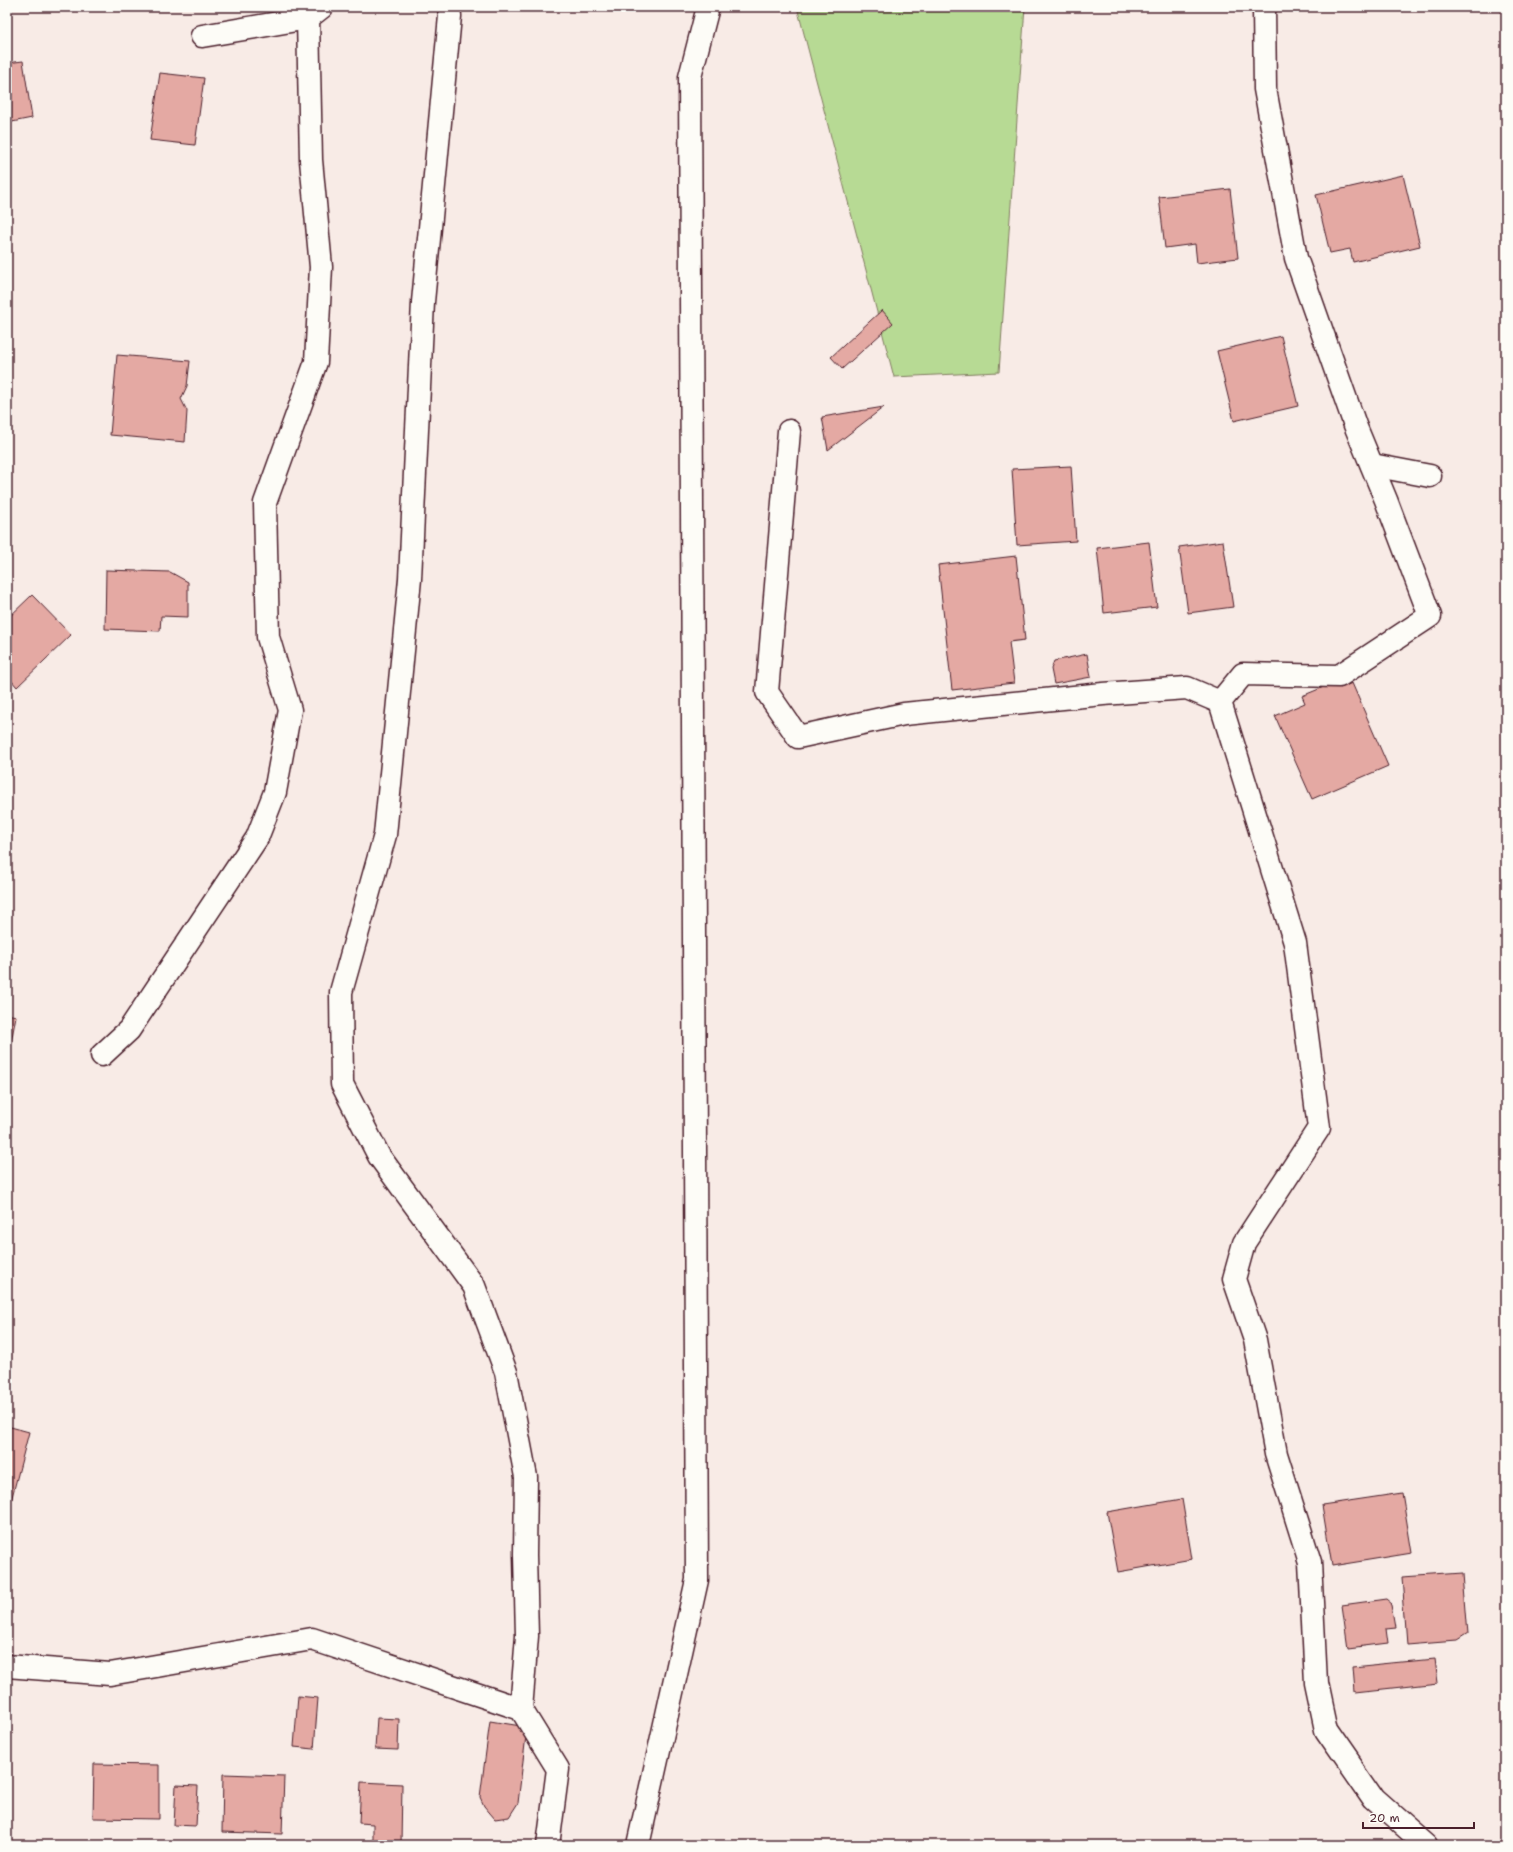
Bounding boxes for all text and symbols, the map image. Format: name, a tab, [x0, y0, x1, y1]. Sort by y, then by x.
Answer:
scale bar	[1363, 1804, 1474, 1830]
text: 20 m	[1369, 1810, 1400, 1826]

